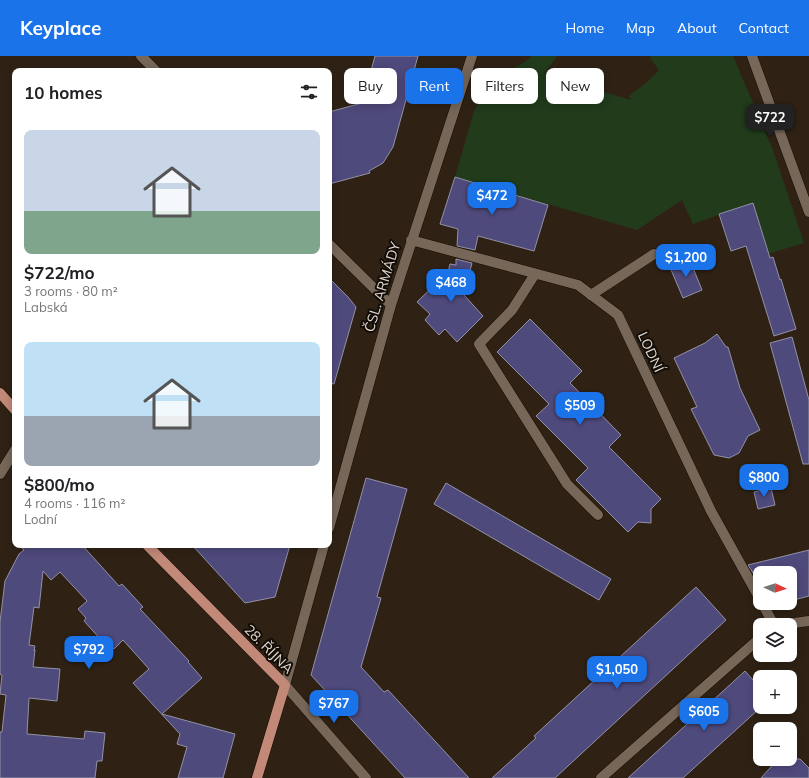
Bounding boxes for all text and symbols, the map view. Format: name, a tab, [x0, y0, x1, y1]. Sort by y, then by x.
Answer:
text: Keyplace	[20, 16, 101, 40]
text: Home	[565, 19, 604, 37]
text: Map	[626, 19, 655, 37]
text: About	[677, 19, 717, 37]
text: Contact	[739, 19, 789, 37]
chip: Buy	[344, 68, 397, 104]
chip: Rent	[405, 68, 463, 104]
chip: Filters	[471, 68, 538, 104]
chip: New	[546, 68, 604, 104]
icon: filters	[298, 81, 320, 103]
text: 10 homes	[24, 82, 103, 103]
pin: $722	[746, 104, 794, 138]
text: $722	[754, 109, 786, 125]
icon: home	[136, 156, 208, 228]
pin: $472	[468, 182, 516, 216]
text: $472	[476, 187, 508, 203]
street label: ČSL. ARMÁDY	[360, 239, 404, 334]
pin: $1,200	[653, 244, 719, 278]
text: $1,200	[665, 249, 707, 265]
text: $722/mo	[24, 262, 95, 283]
pin: $468	[427, 269, 475, 303]
text: $468	[435, 274, 467, 290]
text: 3 rooms · 80 m²	[24, 283, 118, 299]
text: Labská	[24, 299, 68, 315]
street label: LODNÍ	[634, 329, 669, 376]
icon: home	[136, 368, 208, 440]
pin: $509	[556, 392, 604, 426]
text: $509	[564, 397, 596, 413]
pin: $800	[740, 464, 788, 498]
text: $800	[748, 469, 780, 485]
text: $800/mo	[24, 474, 95, 495]
text: 4 rooms · 116 m²	[24, 495, 125, 511]
text: Lodní	[24, 511, 57, 527]
north arrow	[753, 566, 797, 610]
map controls	[753, 566, 797, 766]
button: layers	[753, 618, 797, 662]
street label: 28. ŘÍJNA	[241, 621, 298, 678]
pin: $792	[65, 636, 113, 670]
text: $792	[73, 641, 105, 657]
pin: $1,050	[584, 656, 650, 690]
text: $1,050	[596, 661, 638, 677]
button: +	[753, 670, 797, 714]
pin: $767	[310, 690, 358, 724]
text: $767	[318, 695, 350, 711]
pin: $605	[680, 698, 728, 732]
text: $605	[688, 703, 720, 719]
button: −	[753, 722, 797, 766]

